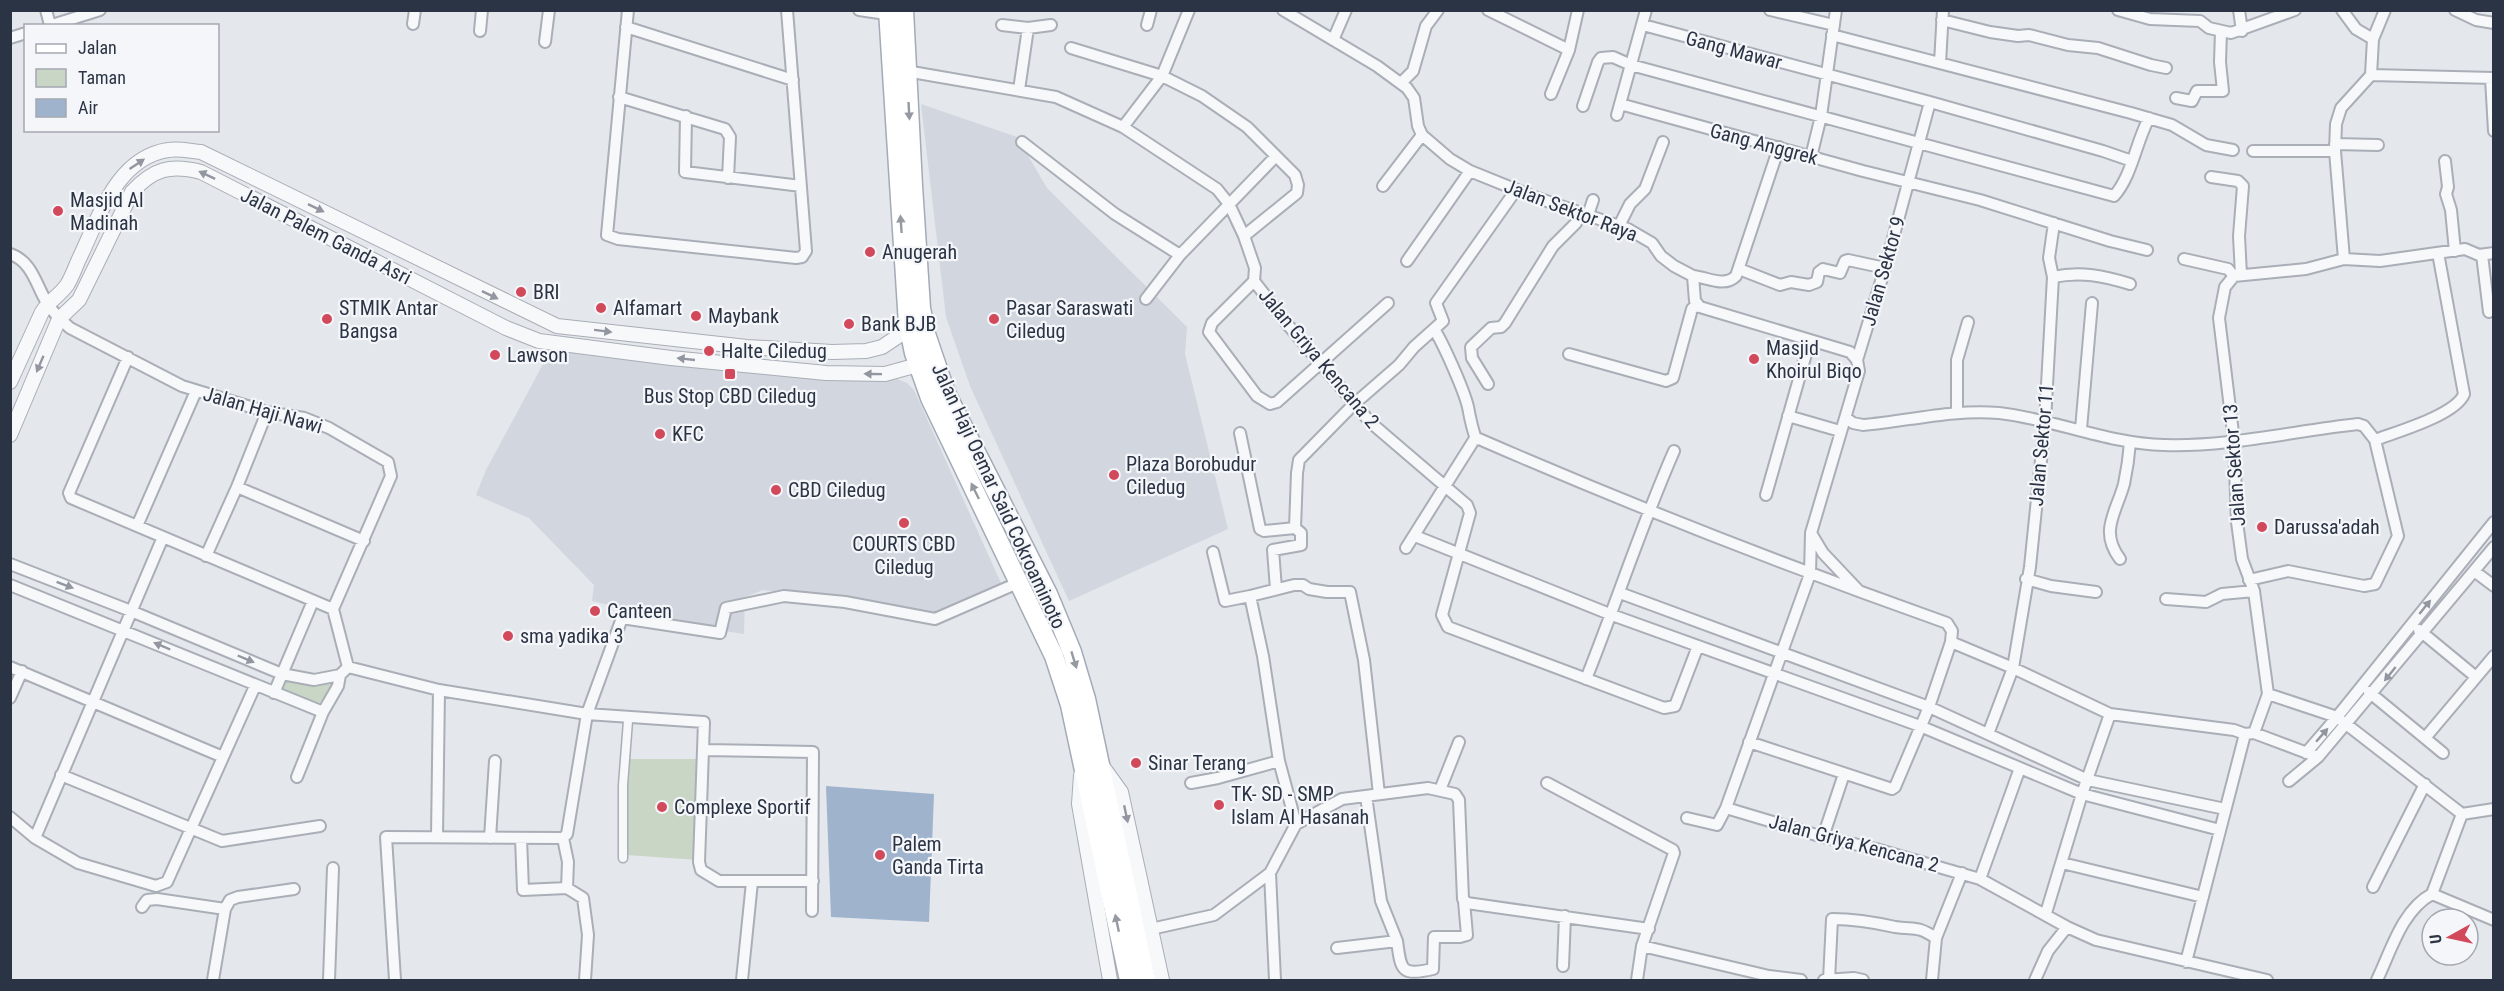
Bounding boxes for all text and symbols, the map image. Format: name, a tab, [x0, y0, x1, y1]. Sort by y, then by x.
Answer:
legend	[24, 24, 219, 132]
street label: Gang Mawar	[1683, 26, 1785, 74]
text: Jalan	[78, 37, 117, 58]
text: Taman	[78, 67, 126, 88]
text: Air	[78, 97, 99, 118]
one-way arrow	[904, 101, 913, 120]
street label: Gang Anggrek	[1707, 118, 1821, 170]
one-way arrow	[129, 158, 145, 170]
one-way arrow	[198, 171, 215, 180]
street label: Jalan Sektor Raya	[1501, 174, 1641, 246]
street label: Jalan Palem Ganda Asri	[237, 183, 415, 289]
place label: Masjid Al Madinah	[70, 188, 144, 235]
one-way arrow	[307, 202, 325, 212]
marker: Masjid Al Madinah	[51, 204, 65, 218]
street label: Jalan Sektor 9	[1856, 213, 1910, 329]
one-way arrow	[897, 215, 906, 234]
place label: Anugerah	[882, 240, 957, 264]
marker: Anugerah	[863, 245, 877, 259]
place label: BRI	[533, 280, 560, 304]
street label: Jalan Griya Kencana 2	[1254, 283, 1384, 433]
marker: BRI	[514, 285, 528, 299]
one-way arrow	[482, 290, 499, 300]
place label: STMIK Antar Bangsa	[339, 296, 438, 343]
place label: Alfamart	[613, 296, 682, 320]
place label: Pasar Saraswati Ciledug	[1006, 296, 1133, 343]
marker: Alfamart	[594, 301, 608, 315]
place label: Maybank	[708, 304, 779, 328]
marker: Maybank	[689, 309, 703, 323]
marker: STMIK Antar Bangsa	[320, 312, 334, 326]
place label: Bank BJB	[861, 312, 936, 336]
marker: Pasar Saraswati Ciledug	[987, 312, 1001, 326]
marker: Bank BJB	[842, 317, 856, 331]
one-way arrow	[594, 326, 613, 336]
place label: Masjid Khoirul Biqo	[1766, 336, 1862, 383]
place label: Halte Ciledug	[721, 339, 827, 363]
place label: Lawson	[507, 343, 568, 367]
marker: Halte Ciledug	[702, 344, 716, 358]
marker: Lawson	[488, 348, 502, 362]
marker: Masjid Khoirul Biqo	[1747, 352, 1761, 366]
one-way arrow	[35, 355, 44, 373]
one-way arrow	[677, 355, 696, 364]
street label: Jalan Haji Oemar Said Cokroaminoto	[927, 359, 1071, 633]
marker: Bus Stop CBD Ciledug	[723, 367, 737, 381]
one-way arrow	[863, 369, 882, 379]
street label: Jalan Haji Nawi	[201, 382, 325, 438]
street label: Jalan Sektor 11	[2024, 383, 2058, 507]
place label: Bus Stop CBD Ciledug	[644, 384, 816, 408]
street label: Jalan Sektor 13	[2218, 403, 2250, 527]
place label: KFC	[672, 422, 704, 446]
marker: KFC	[653, 427, 667, 441]
place label: Plaza Borobudur Ciledug	[1126, 452, 1256, 499]
marker: Plaza Borobudur Ciledug	[1107, 468, 1121, 482]
place label: CBD Ciledug	[788, 478, 886, 502]
one-way arrow	[971, 482, 980, 499]
marker: CBD Ciledug	[769, 483, 783, 497]
place label: Darussa'adah	[2274, 515, 2380, 539]
marker: COURTS CBD Ciledug	[897, 516, 911, 530]
marker: Darussa'adah	[2255, 520, 2269, 534]
place label: COURTS CBD Ciledug	[852, 532, 956, 579]
one-way arrow	[56, 581, 74, 590]
place label: Canteen	[607, 599, 672, 623]
one-way arrow	[2419, 599, 2432, 615]
marker: Canteen	[588, 604, 602, 618]
place label: sma yadika 3	[520, 624, 624, 648]
marker: sma yadika 3	[501, 629, 515, 643]
one-way arrow	[153, 641, 171, 651]
one-way arrow	[1070, 651, 1079, 669]
one-way arrow	[237, 654, 255, 664]
one-way arrow	[2384, 666, 2396, 681]
one-way arrow	[2315, 728, 2328, 743]
place label: Sinar Terang	[1148, 751, 1246, 775]
marker: Sinar Terang	[1129, 756, 1143, 770]
place label: TK- SD - SMP Islam Al Hasanah	[1231, 782, 1369, 829]
place label: Complexe Sportif	[674, 795, 811, 819]
marker: TK- SD - SMP Islam Al Hasanah	[1212, 798, 1226, 812]
marker: Complexe Sportif	[655, 800, 669, 814]
one-way arrow	[1122, 805, 1131, 824]
street label: Jalan Griya Kencana 2	[1766, 809, 1942, 877]
place label: Palem Ganda Tirta	[892, 832, 984, 879]
marker: Palem Ganda Tirta	[873, 848, 887, 862]
north arrow	[2420, 907, 2480, 967]
one-way arrow	[1112, 914, 1121, 933]
text: U	[2426, 933, 2446, 945]

